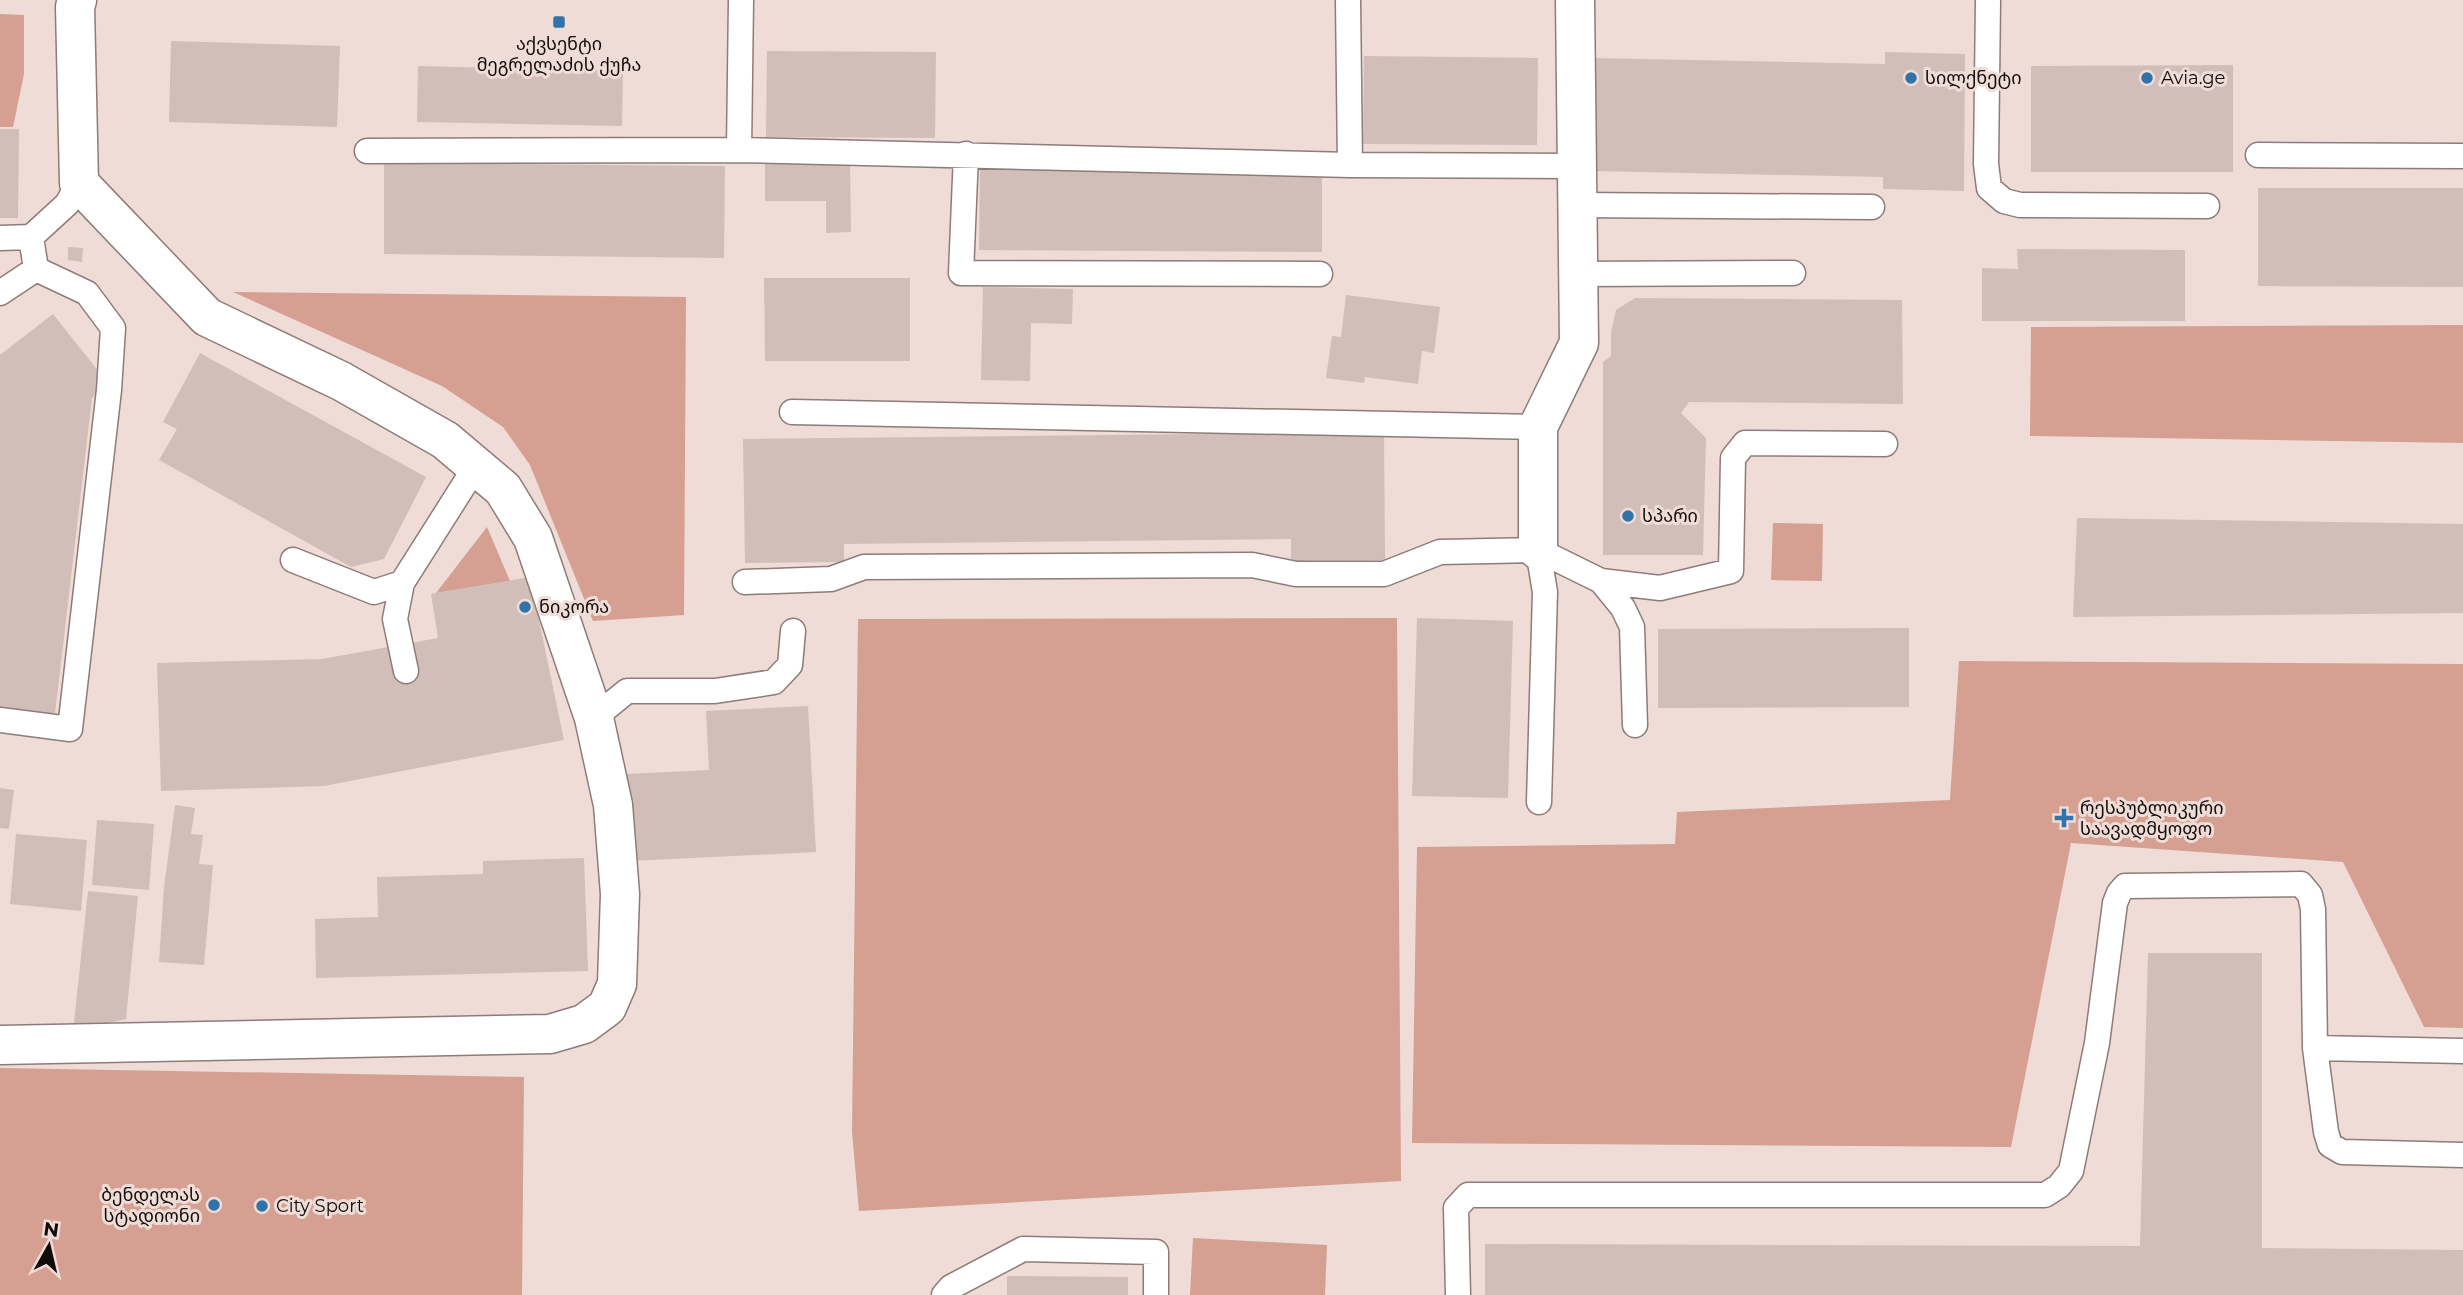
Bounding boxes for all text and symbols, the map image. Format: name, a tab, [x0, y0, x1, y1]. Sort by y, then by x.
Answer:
marker: აქვსენტი მეგრელაძის ქუჩა	[551, 14, 567, 30]
place label: აქვსენტი მეგრელაძის ქუჩა	[477, 33, 641, 76]
place label: სილქნეტი	[1925, 67, 2022, 89]
place label: Avia.ge	[2161, 67, 2226, 89]
marker: სილქნეტი	[1903, 70, 1919, 86]
marker: Avia.ge	[2139, 70, 2155, 86]
place label: სპარი	[1642, 505, 1698, 527]
marker: სპარი	[1620, 508, 1636, 524]
place label: ნიკორა	[539, 596, 609, 618]
marker: ნიკორა	[517, 599, 533, 615]
place label: რესპუბლიკური საავადმყოფო	[2080, 797, 2223, 840]
marker: რესპუბლიკური საავადმყოფო	[2054, 808, 2074, 828]
place label: ბენდელას სტადიონი	[101, 1184, 200, 1227]
place label: City Sport	[276, 1195, 364, 1217]
marker: ბენდელას სტადიონი	[206, 1197, 222, 1213]
marker: City Sport	[254, 1198, 270, 1214]
north arrow	[14, 1211, 84, 1281]
text: N	[42, 1217, 61, 1242]

